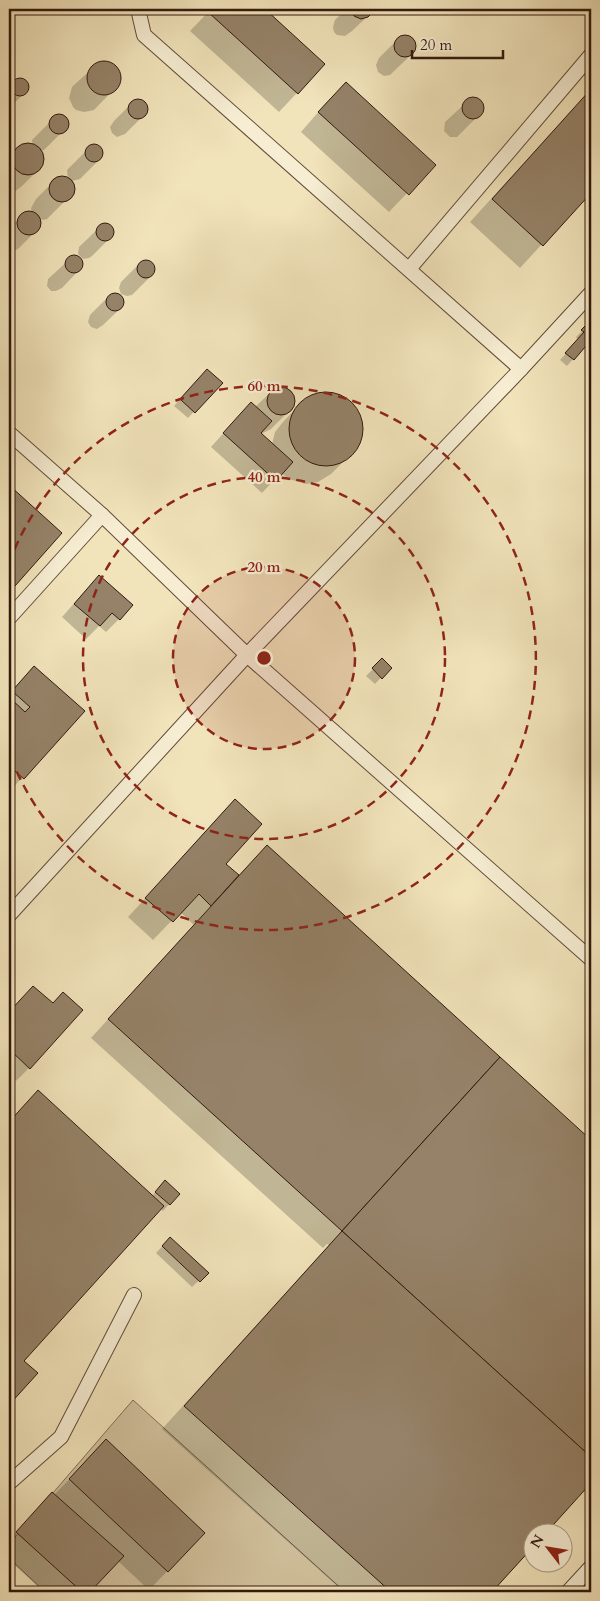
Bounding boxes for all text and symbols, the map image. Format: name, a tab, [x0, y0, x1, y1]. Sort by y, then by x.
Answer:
scale bar	[412, 28, 504, 60]
text: 20 m	[420, 35, 452, 55]
text: 60 m	[247, 376, 281, 396]
text: 40 m	[247, 467, 281, 487]
text: 20 m	[247, 557, 281, 577]
centre of rings	[255, 649, 273, 667]
north arrow	[522, 1524, 572, 1574]
text: N	[526, 1531, 549, 1552]

